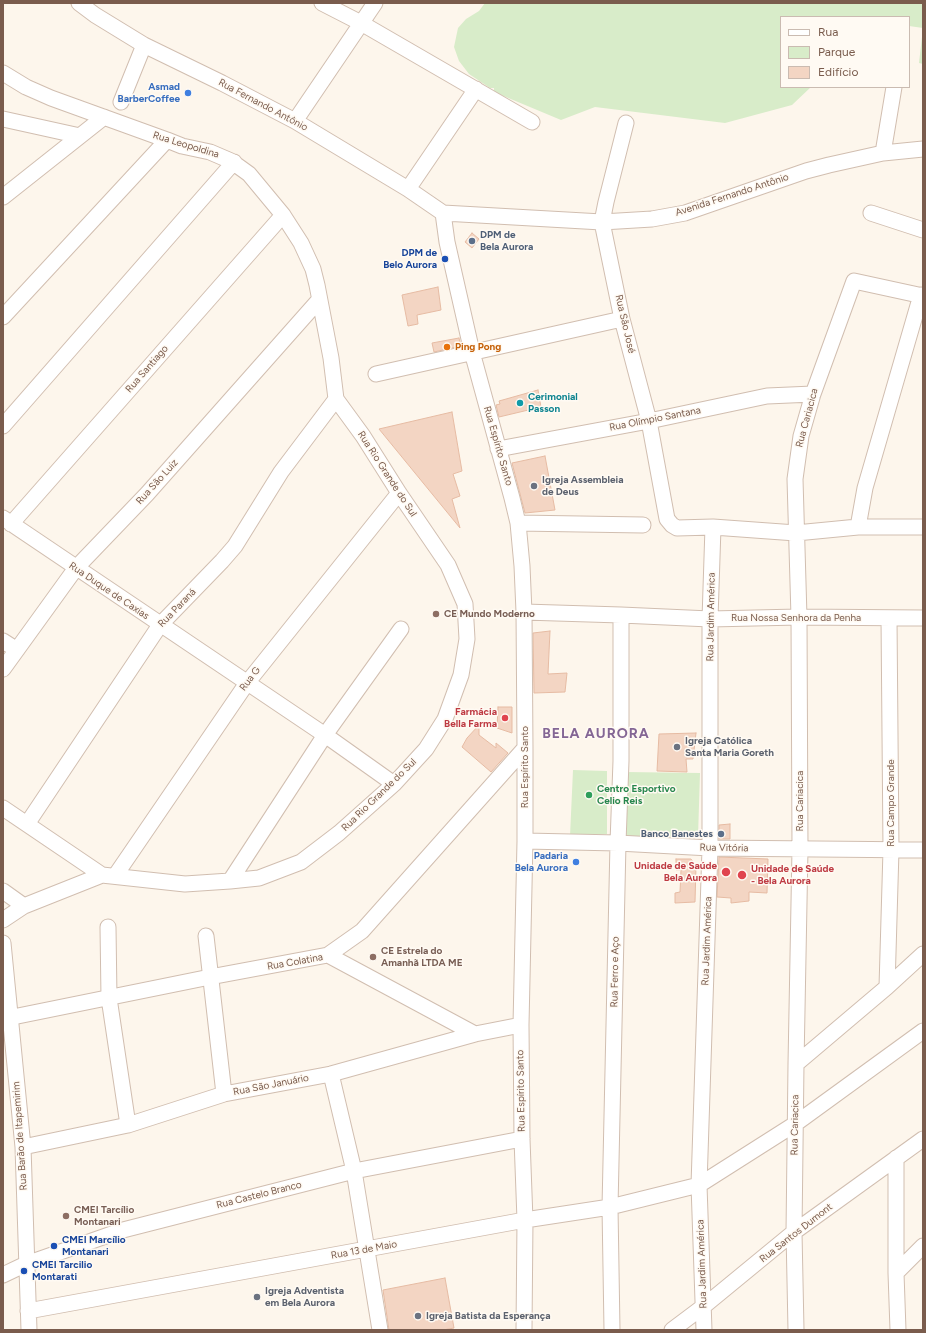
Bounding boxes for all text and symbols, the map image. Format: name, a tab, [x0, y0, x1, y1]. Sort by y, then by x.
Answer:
legend	[780, 16, 910, 88]
text: Rua	[818, 25, 838, 39]
text: Parque	[818, 45, 855, 59]
text: Edifício	[818, 65, 858, 79]
street label: Rua Fernando Antônio	[216, 76, 310, 134]
place label: Asmad BarberCoffee	[118, 81, 180, 104]
marker: Asmad BarberCoffee	[183, 88, 193, 98]
street label: Rua Leopoldina	[151, 129, 221, 161]
street label: Avenida Fernando Antônio	[674, 171, 790, 219]
place label: DPM de Bela Aurora	[480, 229, 533, 252]
marker: DPM de Bela Aurora	[467, 236, 477, 246]
place label: DPM de Belo Aurora	[383, 247, 437, 270]
marker: DPM de Belo Aurora	[440, 254, 450, 264]
street label: Rua São José	[612, 293, 638, 355]
place label: Ping Pong	[455, 341, 501, 353]
marker: Ping Pong	[442, 342, 452, 352]
street label: Rua Santiago	[123, 343, 171, 395]
street label: Rua Cariacica	[793, 387, 821, 449]
place label: Cerimonial Passon	[528, 391, 578, 414]
marker: Cerimonial Passon	[515, 398, 525, 408]
street label: Rua Olímpio Santana	[608, 404, 702, 434]
street label: Rua Espírito Santo	[481, 405, 515, 487]
street label: Rua Rio Grande do Sul	[355, 429, 419, 519]
street label: Rua São Luiz	[133, 457, 181, 507]
place label: Igreja Assembleia de Deus	[542, 474, 623, 498]
marker: Igreja Assembleia de Deus	[529, 481, 539, 491]
street label: Rua Duque de Caxias	[67, 560, 151, 622]
street label: Rua Jardim América	[704, 572, 718, 662]
street label: Rua Paraná	[156, 586, 198, 630]
place label: CE Mundo Moderno	[444, 608, 535, 620]
marker: CE Mundo Moderno	[431, 609, 441, 619]
street label: Rua Nossa Senhora da Penha	[731, 612, 861, 624]
street label: Rua G	[237, 665, 263, 693]
place label: Farmácia Bella Farma	[444, 706, 497, 730]
marker: Farmácia Bella Farma	[500, 713, 510, 723]
street label: Rua Espírito Santo	[519, 726, 531, 808]
district label: BELA AURORA	[542, 726, 650, 742]
place label: Igreja Católica Santa Maria Goreth	[685, 735, 774, 758]
marker: Igreja Católica Santa Maria Goreth	[672, 742, 682, 752]
street label: Rua Rio Grande do Sul	[339, 756, 419, 834]
street label: Rua Campo Grande	[885, 759, 897, 847]
street label: Rua Cariacica	[794, 771, 806, 831]
place label: Centro Esportivo Celio Reis	[597, 783, 675, 806]
marker: Centro Esportivo Celio Reis	[584, 790, 594, 800]
place label: Banco Banestes	[641, 828, 713, 840]
marker: Banco Banestes	[716, 829, 726, 839]
street label: Rua Vitória	[699, 842, 749, 854]
place label: Padaria Bela Aurora	[515, 850, 568, 874]
marker: Padaria Bela Aurora	[571, 857, 581, 867]
place label: Unidade de Saúde Bela Aurora	[634, 860, 717, 884]
place label: Unidade de Saúde - Bela Aurora	[751, 863, 834, 886]
marker: Unidade de Saúde Bela Aurora	[720, 866, 732, 878]
marker: Unidade de Saúde - Bela Aurora	[736, 869, 748, 881]
street label: Rua Jardim América	[699, 896, 715, 986]
street label: Rua Ferro e Aço	[608, 936, 622, 1008]
place label: CE Estrela do Amanhã LTDA ME	[381, 945, 463, 968]
street label: Rua Colatina	[266, 951, 324, 973]
marker: CE Estrela do Amanhã LTDA ME	[368, 952, 378, 962]
street label: Rua Espírito Santo	[514, 1050, 528, 1132]
street label: Rua São Januário	[232, 1072, 310, 1098]
street label: Rua Barão de Itapemirim	[10, 1081, 30, 1191]
street label: Rua Cariacica	[788, 1095, 802, 1155]
street label: Rua Castelo Branco	[215, 1179, 303, 1211]
street label: Rua Santos Dumont	[757, 1201, 835, 1265]
place label: CMEI Tarcílio Montanari	[74, 1204, 134, 1228]
marker: CMEI Tarcílio Montanari	[61, 1211, 71, 1221]
street label: Rua Jardim América	[694, 1219, 710, 1309]
place label: CMEI Marcílio Montanari	[62, 1234, 126, 1258]
street label: Rua 13 de Maio	[330, 1238, 398, 1262]
marker: CMEI Marcílio Montanari	[49, 1241, 59, 1251]
place label: CMEI Tarcilio Montarati	[32, 1259, 92, 1282]
marker: CMEI Tarcilio Montarati	[19, 1266, 29, 1276]
place label: Igreja Adventista em Bela Aurora	[265, 1285, 344, 1308]
marker: Igreja Adventista em Bela Aurora	[252, 1292, 262, 1302]
place label: Igreja Batista da Esperança	[426, 1310, 551, 1322]
marker: Igreja Batista da Esperança	[413, 1311, 423, 1321]

